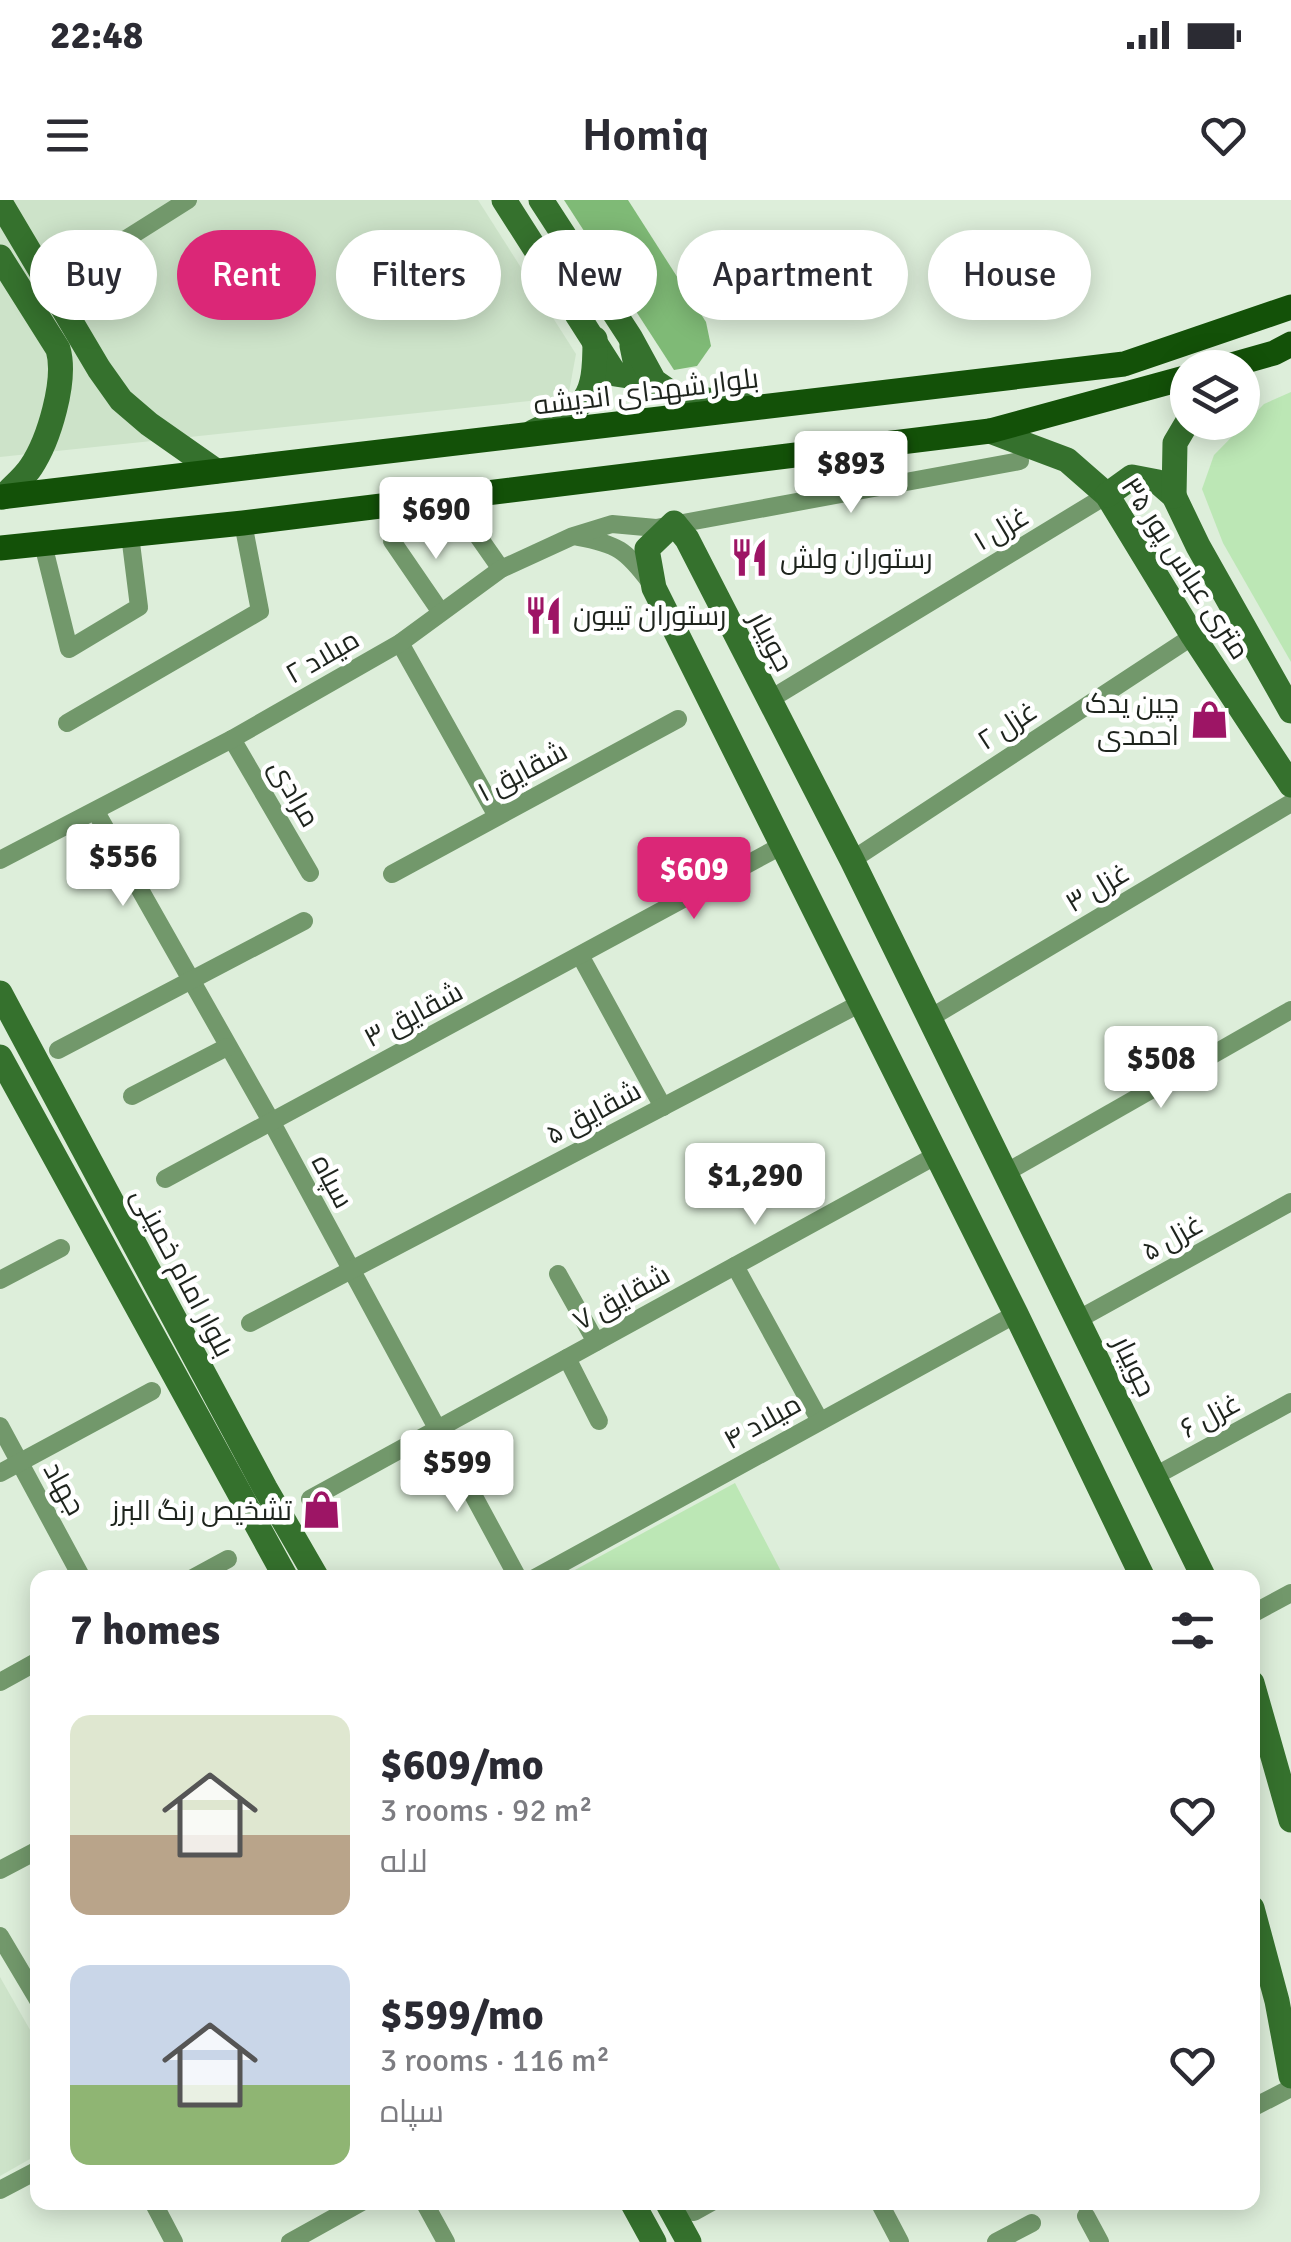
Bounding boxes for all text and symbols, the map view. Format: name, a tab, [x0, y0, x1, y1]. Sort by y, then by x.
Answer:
text: 22:48	[50, 12, 143, 59]
icon: menu	[40, 108, 95, 163]
text: Homiq	[582, 108, 709, 163]
icon: heart	[1196, 108, 1251, 163]
chip: Buy	[30, 230, 157, 320]
chip: Rent	[177, 230, 316, 320]
chip: Filters	[336, 230, 501, 320]
chip: New	[521, 230, 657, 320]
chip: Apartment	[677, 230, 908, 320]
chip: House	[928, 230, 1091, 320]
map controls	[1170, 350, 1260, 440]
button: layers	[1170, 350, 1260, 440]
street label: بلوار شهدای اندیشه	[532, 361, 761, 423]
pin: $893	[792, 431, 910, 516]
text: $893	[816, 444, 886, 483]
street label: ۳۵ متری عباس پور	[1113, 471, 1257, 667]
pin: $690	[377, 477, 495, 562]
text: $690	[401, 490, 471, 529]
street label: غزل ۱	[968, 499, 1035, 558]
restaurant icon: رستوران ولش	[729, 537, 771, 579]
place label: رستوران ولش	[780, 542, 933, 576]
restaurant icon: رستوران تیبون	[522, 594, 564, 636]
place label: رستوران تیبون	[573, 599, 726, 633]
street label: جویبار	[740, 604, 801, 677]
street label: میلاد ۲	[280, 622, 365, 691]
place label: چین یدک احمدی	[1085, 687, 1179, 753]
street label: غزل ۲	[971, 694, 1044, 758]
shop icon: چین یدک احمدی	[1188, 698, 1230, 740]
street label: شقایق ۱	[472, 734, 573, 810]
street label: مرادی	[261, 754, 327, 833]
pin: $556	[64, 824, 182, 909]
text: $556	[88, 837, 158, 876]
pin: $609	[635, 837, 753, 922]
text: $609	[659, 850, 729, 889]
street label: غزل ۳	[1059, 856, 1136, 920]
street label: شقایق ۳	[358, 975, 469, 1055]
pin: $508	[1102, 1026, 1220, 1111]
text: $508	[1126, 1039, 1196, 1078]
street label: شقایق ۵	[540, 1074, 647, 1152]
pin: $1,290	[674, 1143, 836, 1228]
street label: سپاه	[304, 1149, 360, 1214]
text: $1,290	[707, 1156, 803, 1195]
street label: بلوار امام خمینی	[122, 1182, 241, 1364]
street label: غزل ۵	[1136, 1207, 1209, 1269]
street label: شقایق ۷	[567, 1257, 676, 1338]
street label: جویبار	[1104, 1329, 1163, 1402]
street label: غزل ۶	[1175, 1386, 1246, 1446]
street label: میلاد ۴	[718, 1387, 807, 1457]
pin: $599	[398, 1430, 516, 1515]
text: $599	[422, 1443, 492, 1482]
street label: جهاد	[36, 1456, 93, 1521]
shop icon: تشخیص رنگ البرز	[301, 1489, 343, 1531]
place label: تشخیص رنگ البرز	[110, 1494, 293, 1528]
icon: filters	[1165, 1603, 1220, 1658]
text: 7 homes	[70, 1605, 220, 1656]
text: $609/mo	[380, 1740, 544, 1791]
icon: home	[150, 1755, 270, 1875]
icon: heart	[1165, 1788, 1220, 1843]
text: 3 rooms · 92 m²	[380, 1791, 593, 1830]
text: لاله	[380, 1842, 428, 1881]
text: $599/mo	[380, 1990, 544, 2041]
icon: home	[150, 2005, 270, 2125]
icon: heart	[1165, 2038, 1220, 2093]
text: 3 rooms · 116 m²	[380, 2041, 610, 2080]
text: سپاه	[380, 2092, 444, 2131]

